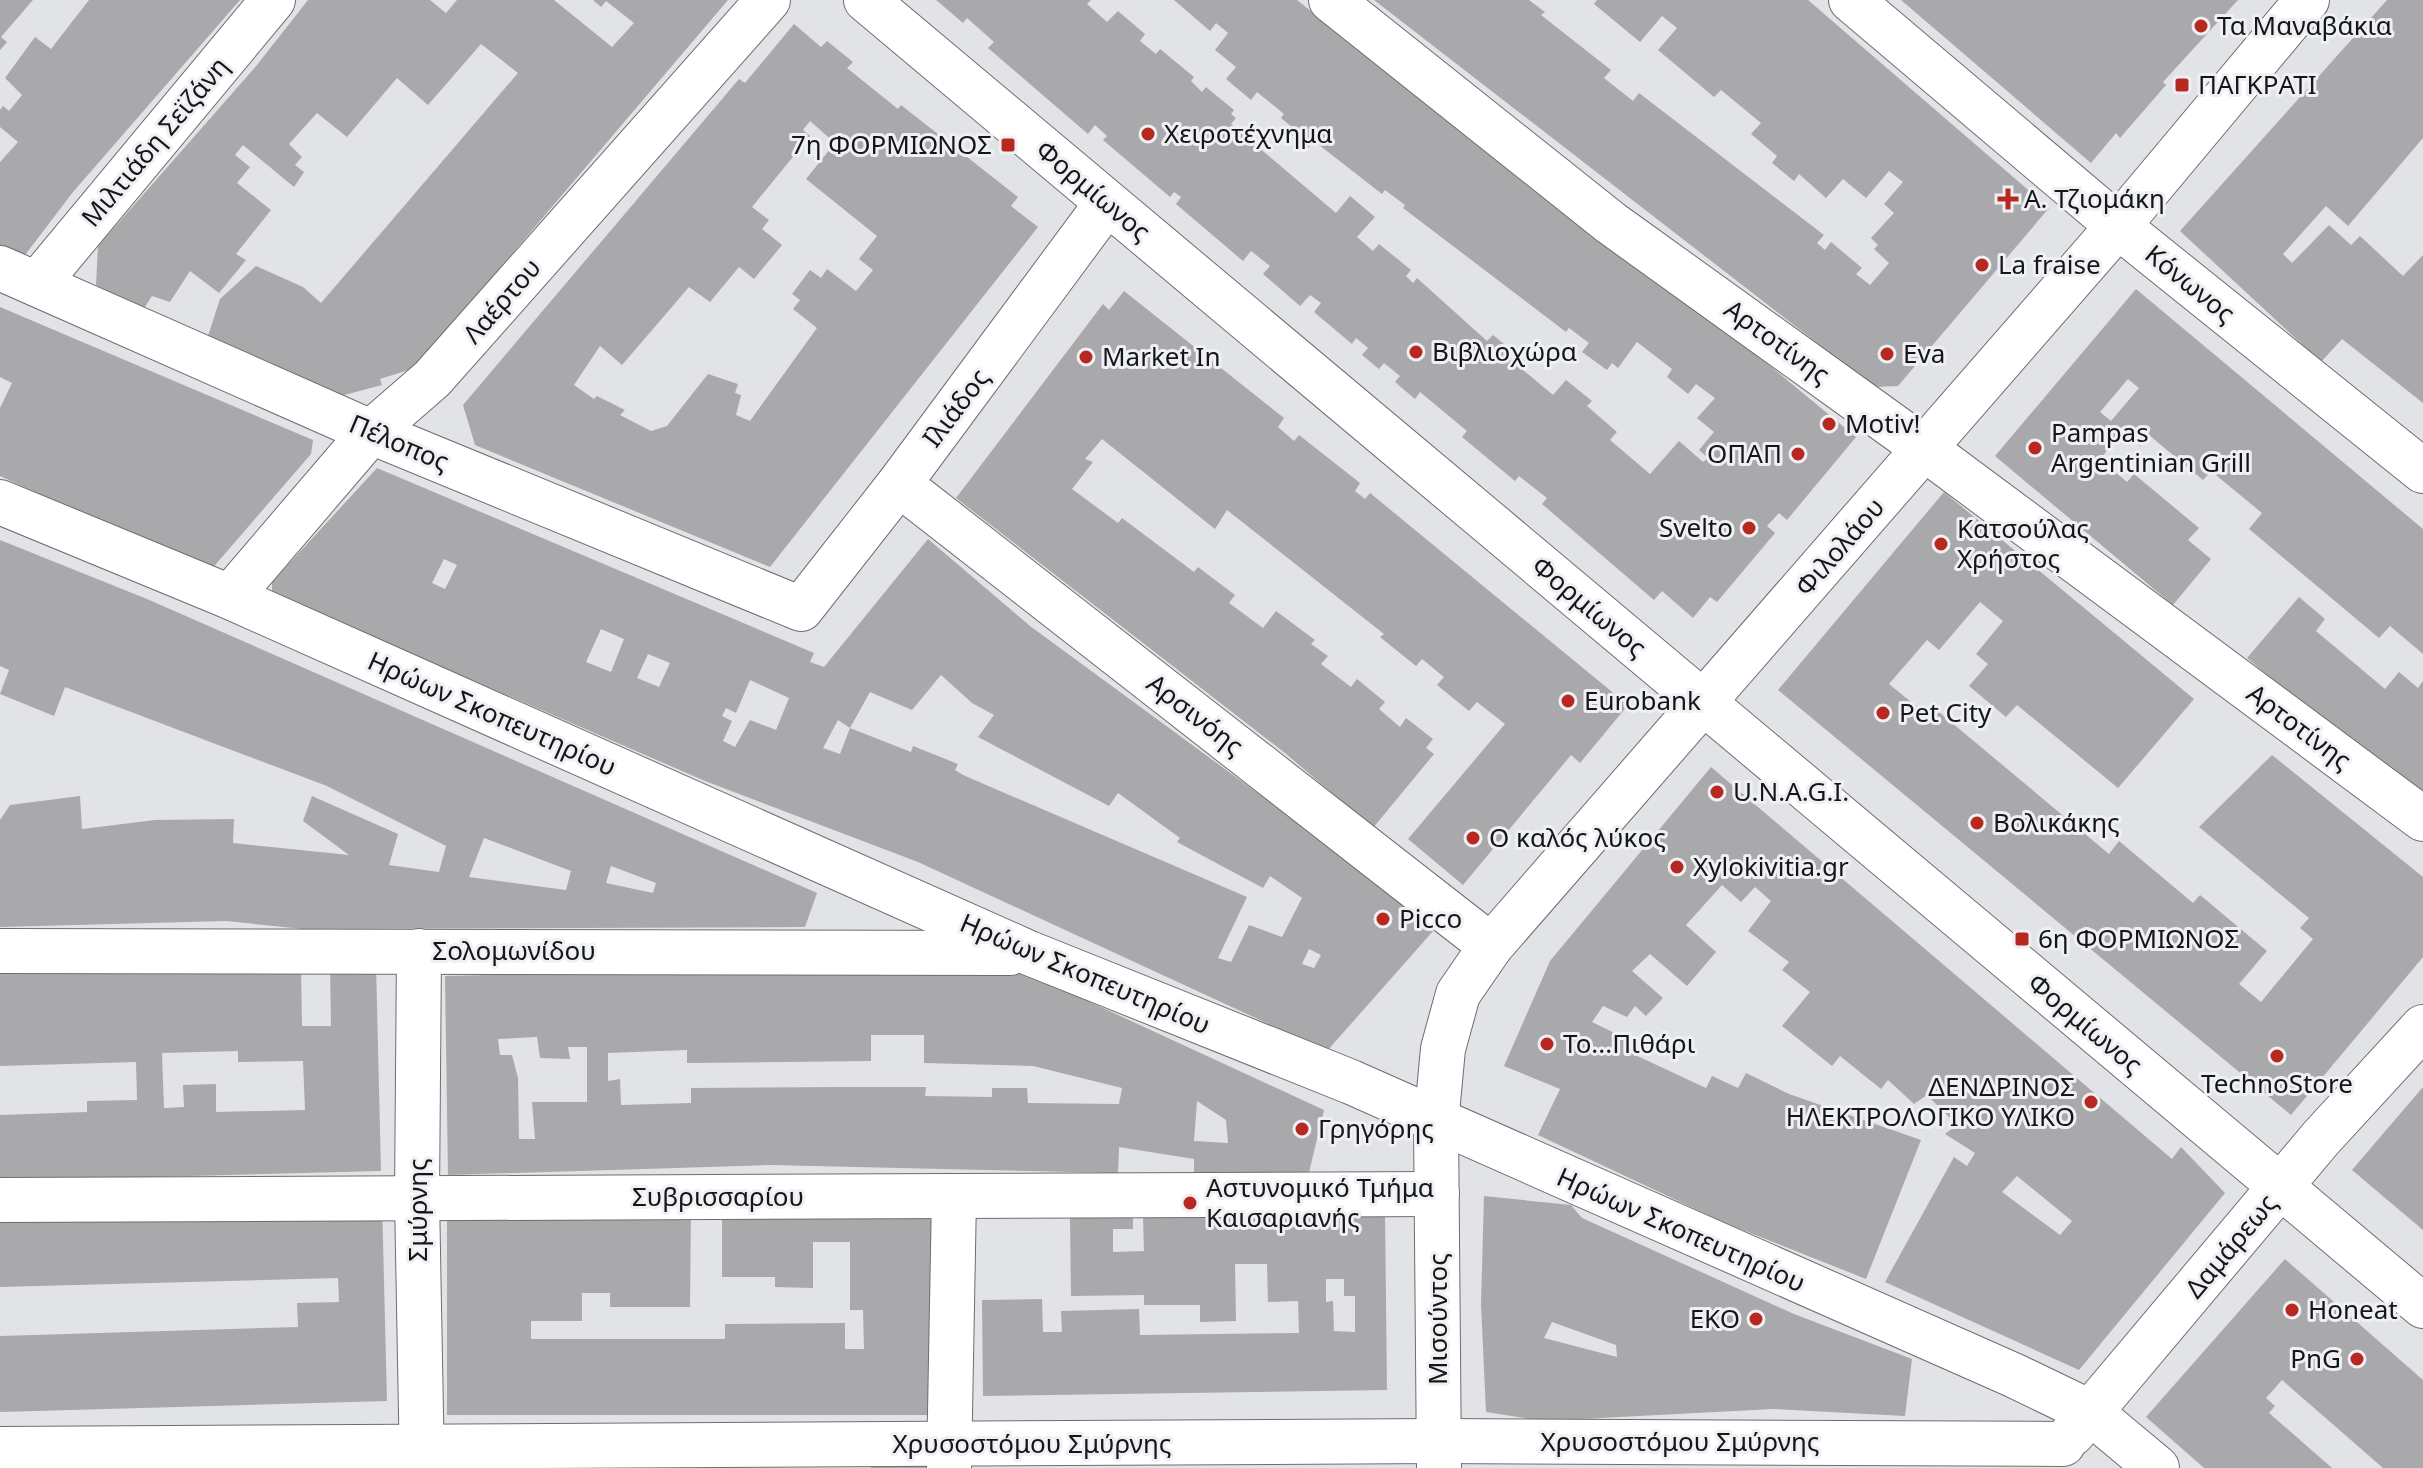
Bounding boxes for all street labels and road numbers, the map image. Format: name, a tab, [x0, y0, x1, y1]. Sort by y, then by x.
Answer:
street label: Μιλτιάδη Σεϊζάνη	[72, 49, 236, 234]
street label: Φορμίωνος	[1029, 132, 1159, 249]
street label: Κόνωνος	[2138, 236, 2243, 331]
street label: Λαέρτου	[454, 250, 548, 351]
street label: Αρτοτίνης	[1717, 291, 1838, 392]
street label: Ιλιάδος	[914, 361, 997, 454]
street label: Πέλοπος	[344, 405, 455, 479]
street label: Φιλολάου	[1786, 489, 1892, 603]
street label: Φορμίωνος	[1525, 548, 1655, 665]
street label: Ηρώων Σκοπευτηρίου	[363, 642, 622, 784]
street label: Αρσινόης	[1140, 665, 1251, 763]
street label: Αρτοτίνης	[2240, 675, 2359, 777]
street label: Ηρώων Σκοπευτηρίου	[955, 904, 1216, 1042]
street label: Σολομωνίδου	[432, 932, 596, 968]
street label: Φορμίωνος	[2021, 965, 2151, 1082]
street label: Σμύρνης	[399, 1158, 435, 1262]
street label: Ηρώων Σκοπευτηρίου	[1552, 1158, 1811, 1300]
street label: Συβρισσαρίου	[632, 1178, 804, 1214]
street label: Δαμάρεως	[2176, 1186, 2285, 1305]
street label: Μισούντος	[1419, 1253, 1455, 1385]
street label: Χρυσοστόμου Σμύρνης	[1541, 1423, 1819, 1459]
street label: Χρυσοστόμου Σμύρνης	[893, 1425, 1171, 1461]

